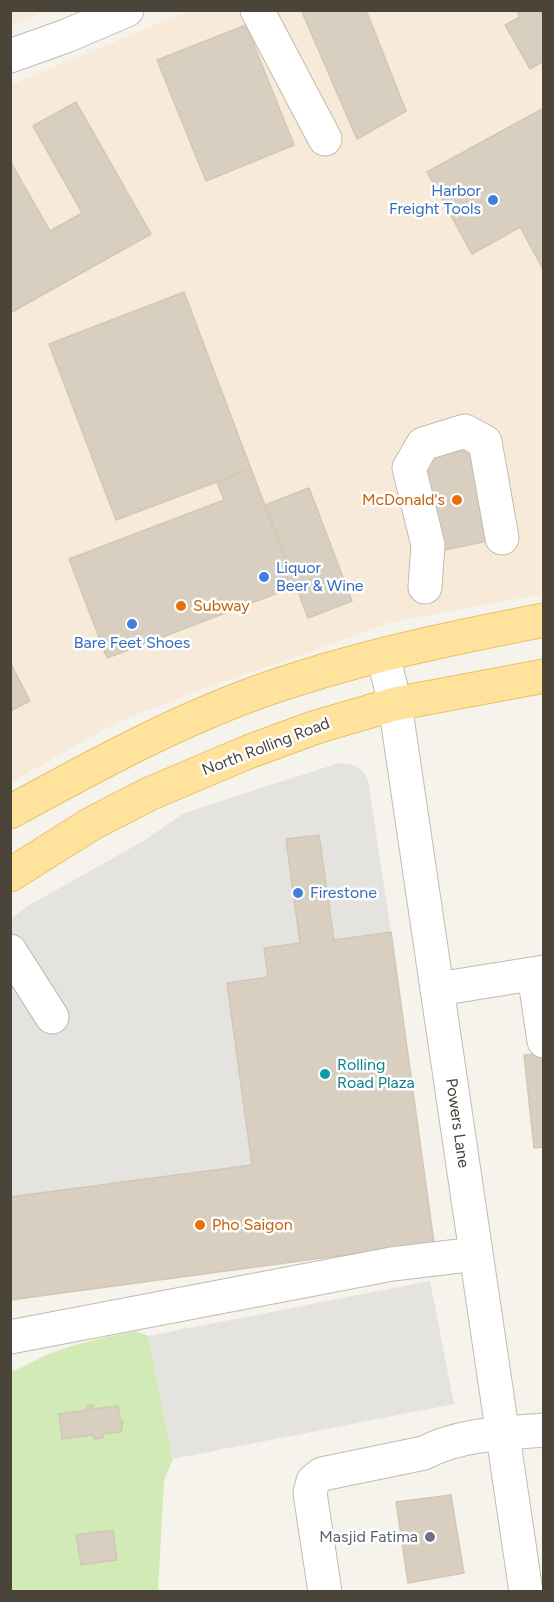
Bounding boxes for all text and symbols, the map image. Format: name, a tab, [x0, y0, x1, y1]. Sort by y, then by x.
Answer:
place label: Harbor Freight Tools	[389, 181, 481, 219]
marker: Harbor Freight Tools	[486, 193, 500, 207]
place label: McDonald's	[362, 490, 445, 510]
marker: McDonald's	[450, 493, 464, 507]
place label: Liquor Beer & Wine	[276, 558, 364, 596]
marker: Liquor Beer & Wine	[257, 570, 271, 584]
place label: Subway	[193, 596, 250, 616]
marker: Subway	[174, 599, 188, 613]
marker: Bare Feet Shoes	[125, 617, 139, 631]
place label: Bare Feet Shoes	[74, 633, 190, 653]
street label: North Rolling Road	[199, 714, 333, 780]
place label: Firestone	[310, 883, 377, 903]
marker: Firestone	[291, 886, 305, 900]
place label: Rolling Road Plaza	[337, 1055, 415, 1093]
marker: Rolling Road Plaza	[318, 1067, 332, 1081]
street label: Powers Lane	[441, 1077, 473, 1169]
place label: Pho Saigon	[212, 1215, 293, 1235]
marker: Pho Saigon	[193, 1218, 207, 1232]
place label: Masjid Fatima	[319, 1527, 418, 1547]
marker: Masjid Fatima	[423, 1530, 437, 1544]

